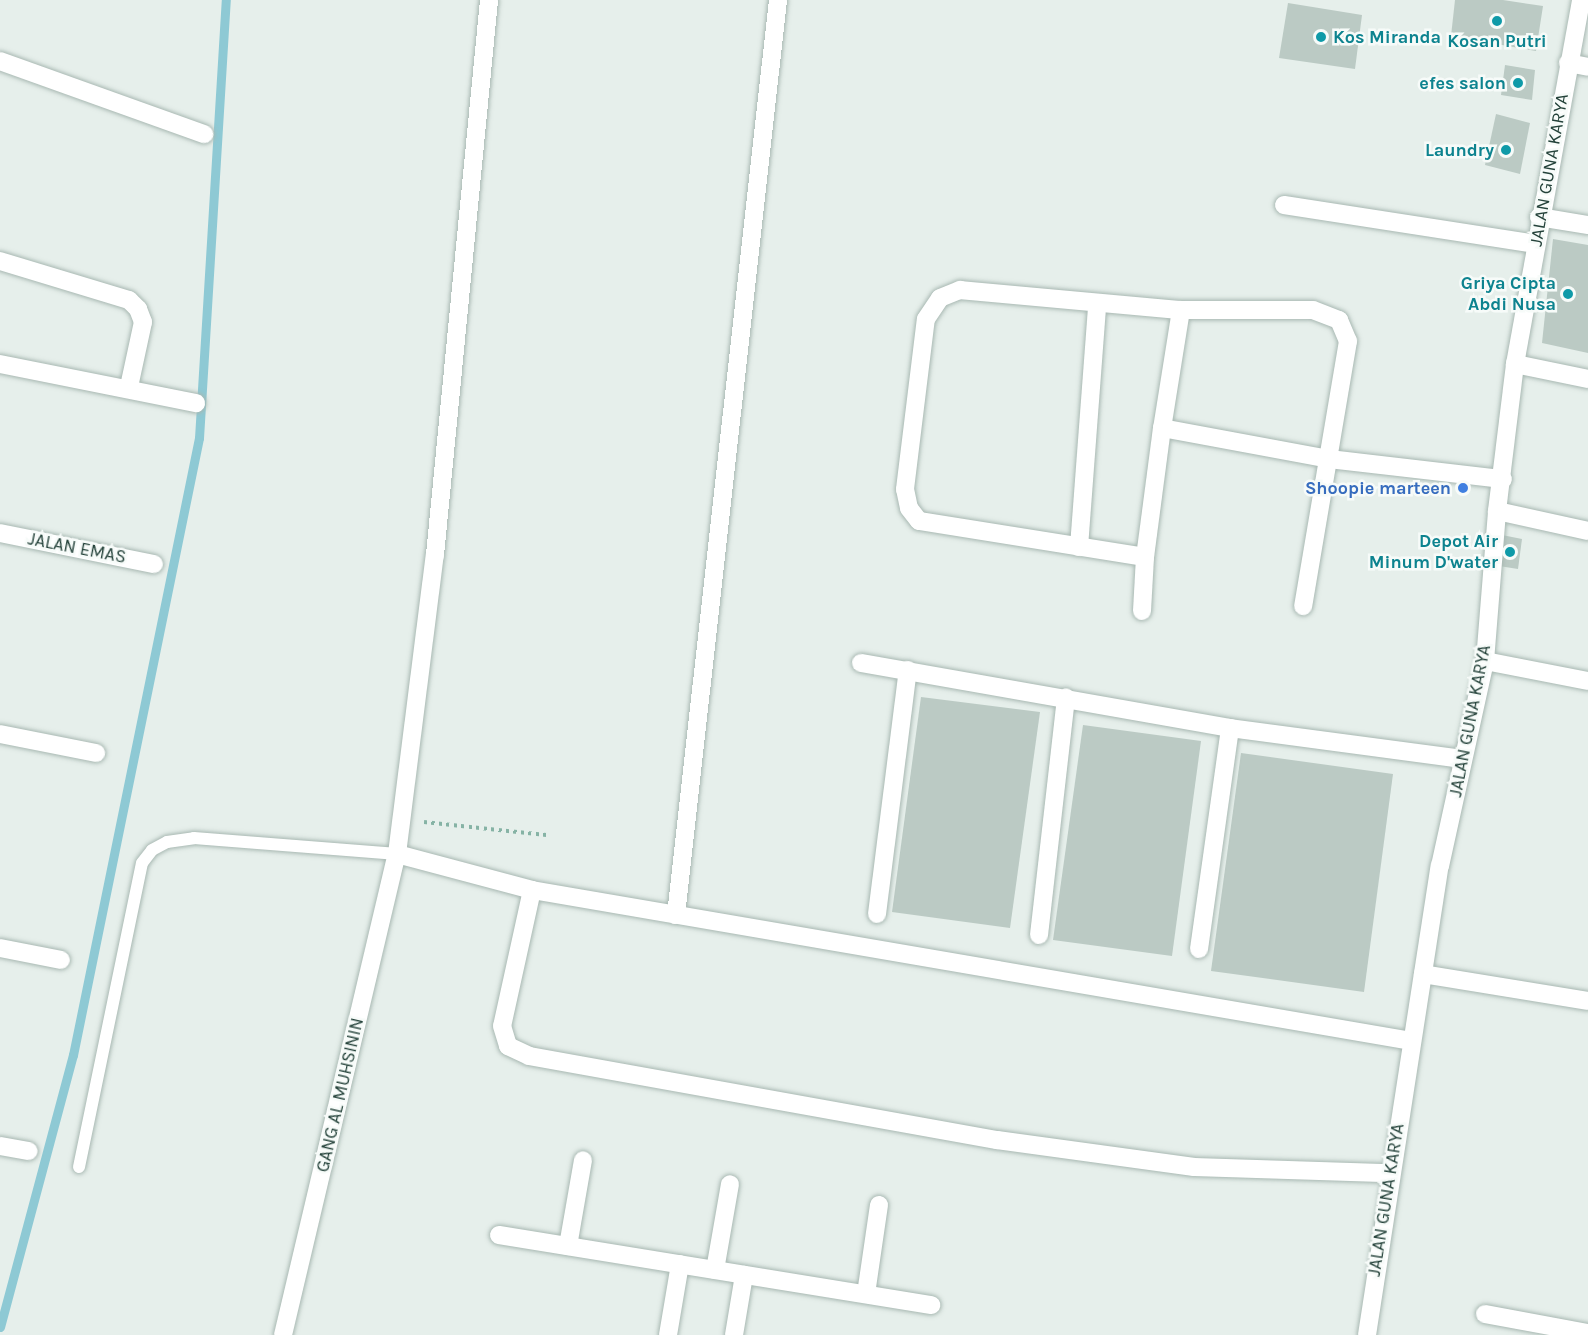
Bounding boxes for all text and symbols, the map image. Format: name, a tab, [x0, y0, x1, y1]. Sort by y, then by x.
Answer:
marker: Kosan Putri	[1490, 14, 1504, 28]
place label: Kos Miranda	[1333, 26, 1441, 48]
marker: Kos Miranda	[1314, 30, 1328, 44]
place label: Kosan Putri	[1447, 30, 1547, 52]
place label: efes salon	[1419, 72, 1506, 94]
marker: efes salon	[1511, 76, 1525, 90]
street label: JALAN GUNA KARYA	[1525, 92, 1573, 248]
place label: Laundry	[1425, 139, 1494, 161]
marker: Laundry	[1499, 143, 1513, 157]
place label: Griya Cipta Abdi Nusa	[1461, 273, 1556, 316]
marker: Griya Cipta Abdi Nusa	[1561, 287, 1575, 301]
place label: Shoopie marteen	[1305, 477, 1451, 499]
marker: Shoopie marteen	[1456, 481, 1470, 495]
street label: JALAN EMAS	[26, 528, 128, 568]
place label: Depot Air Minum D'water	[1369, 531, 1498, 574]
marker: Depot Air Minum D'water	[1503, 545, 1517, 559]
street label: JALAN GUNA KARYA	[1445, 643, 1495, 799]
street label: GANG AL MUHSININ	[312, 1016, 368, 1174]
street label: JALAN GUNA KARYA	[1363, 1122, 1409, 1278]

